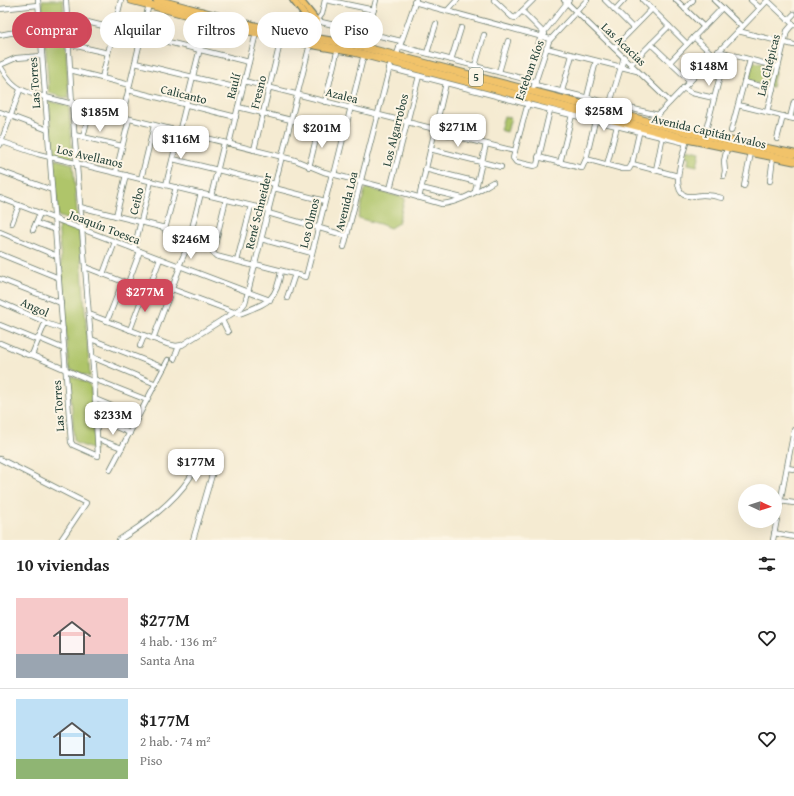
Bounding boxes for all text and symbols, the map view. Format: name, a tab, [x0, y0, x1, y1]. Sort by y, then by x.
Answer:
chip: Comprar	[12, 12, 92, 48]
chip: Alquilar	[100, 12, 175, 48]
chip: Filtros	[183, 12, 249, 48]
chip: Nuevo	[257, 12, 322, 48]
chip: Piso	[330, 12, 383, 48]
street label: Las Acacias	[598, 18, 650, 70]
street label: Las Chépicas	[752, 32, 784, 98]
street label: Esteban Ríos	[510, 37, 548, 103]
pin: $148M	[681, 53, 737, 87]
text: $148M	[690, 56, 728, 75]
street label: Las Torres	[24, 57, 44, 109]
road number: 5	[469, 68, 483, 86]
street label: Raulí	[222, 71, 245, 101]
street label: Fresno	[246, 74, 270, 110]
street label: Calicanto	[159, 80, 209, 108]
street label: Azalea	[324, 83, 360, 107]
street label: Los Algarrobos	[378, 92, 412, 168]
pin: $258M	[576, 98, 632, 132]
pin: $185M	[72, 99, 128, 133]
text: $258M	[585, 101, 623, 120]
text: $185M	[81, 102, 119, 121]
street label: Avenida Capitán Ávalos	[650, 110, 768, 153]
pin: $271M	[430, 114, 486, 148]
pin: $201M	[294, 115, 350, 149]
text: $271M	[439, 117, 477, 136]
text: $201M	[303, 118, 341, 137]
pin: $116M	[153, 126, 209, 160]
text: $116M	[162, 129, 200, 148]
street label: Los Avellanos	[55, 140, 125, 172]
street label: Avenida Loa	[330, 169, 362, 232]
street label: René Schneider	[240, 171, 276, 251]
street label: Ceibo	[124, 185, 148, 217]
street label: Los Olmos	[295, 196, 323, 250]
street label: Joaquín Toesca	[65, 205, 143, 248]
pin: $246M	[163, 226, 219, 260]
text: $246M	[172, 229, 210, 248]
pin: $277M	[117, 279, 173, 313]
text: $277M	[126, 282, 164, 301]
street label: Angol	[18, 293, 52, 321]
street label: Las Torres	[48, 380, 68, 432]
pin: $233M	[85, 402, 141, 436]
text: $233M	[94, 405, 132, 424]
pin: $177M	[168, 449, 224, 483]
text: $177M	[177, 452, 215, 471]
north arrow	[738, 484, 782, 528]
map controls	[738, 484, 782, 528]
text: 10 viviendas	[16, 552, 110, 577]
icon: filters	[756, 553, 778, 575]
text: $277M	[140, 607, 190, 632]
icon: home	[48, 614, 96, 662]
icon: heart	[756, 627, 778, 649]
text: 4 hab. · 136 m²	[140, 632, 217, 651]
text: Santa Ana	[140, 651, 195, 670]
text: $177M	[140, 707, 190, 732]
icon: home	[48, 715, 96, 763]
icon: heart	[756, 728, 778, 750]
text: 2 hab. · 74 m²	[140, 732, 211, 751]
text: Piso	[140, 751, 162, 770]

